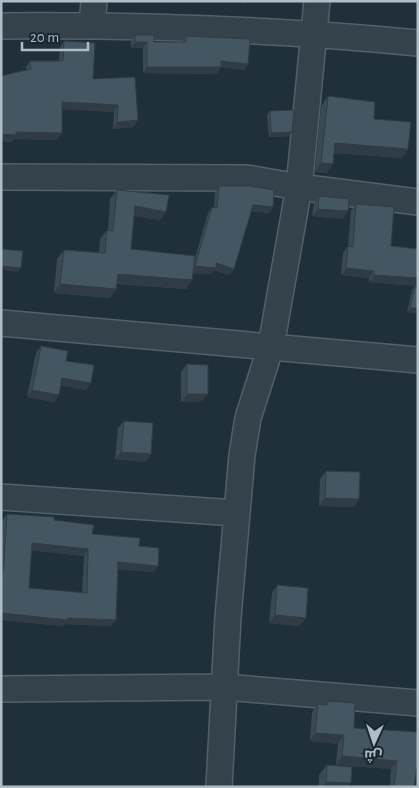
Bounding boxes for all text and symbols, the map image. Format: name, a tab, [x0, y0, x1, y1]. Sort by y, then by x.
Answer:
scale bar	[22, 20, 89, 52]
text: 20 m	[30, 30, 59, 45]
north arrow	[349, 718, 399, 768]
text: ش	[364, 747, 383, 764]

